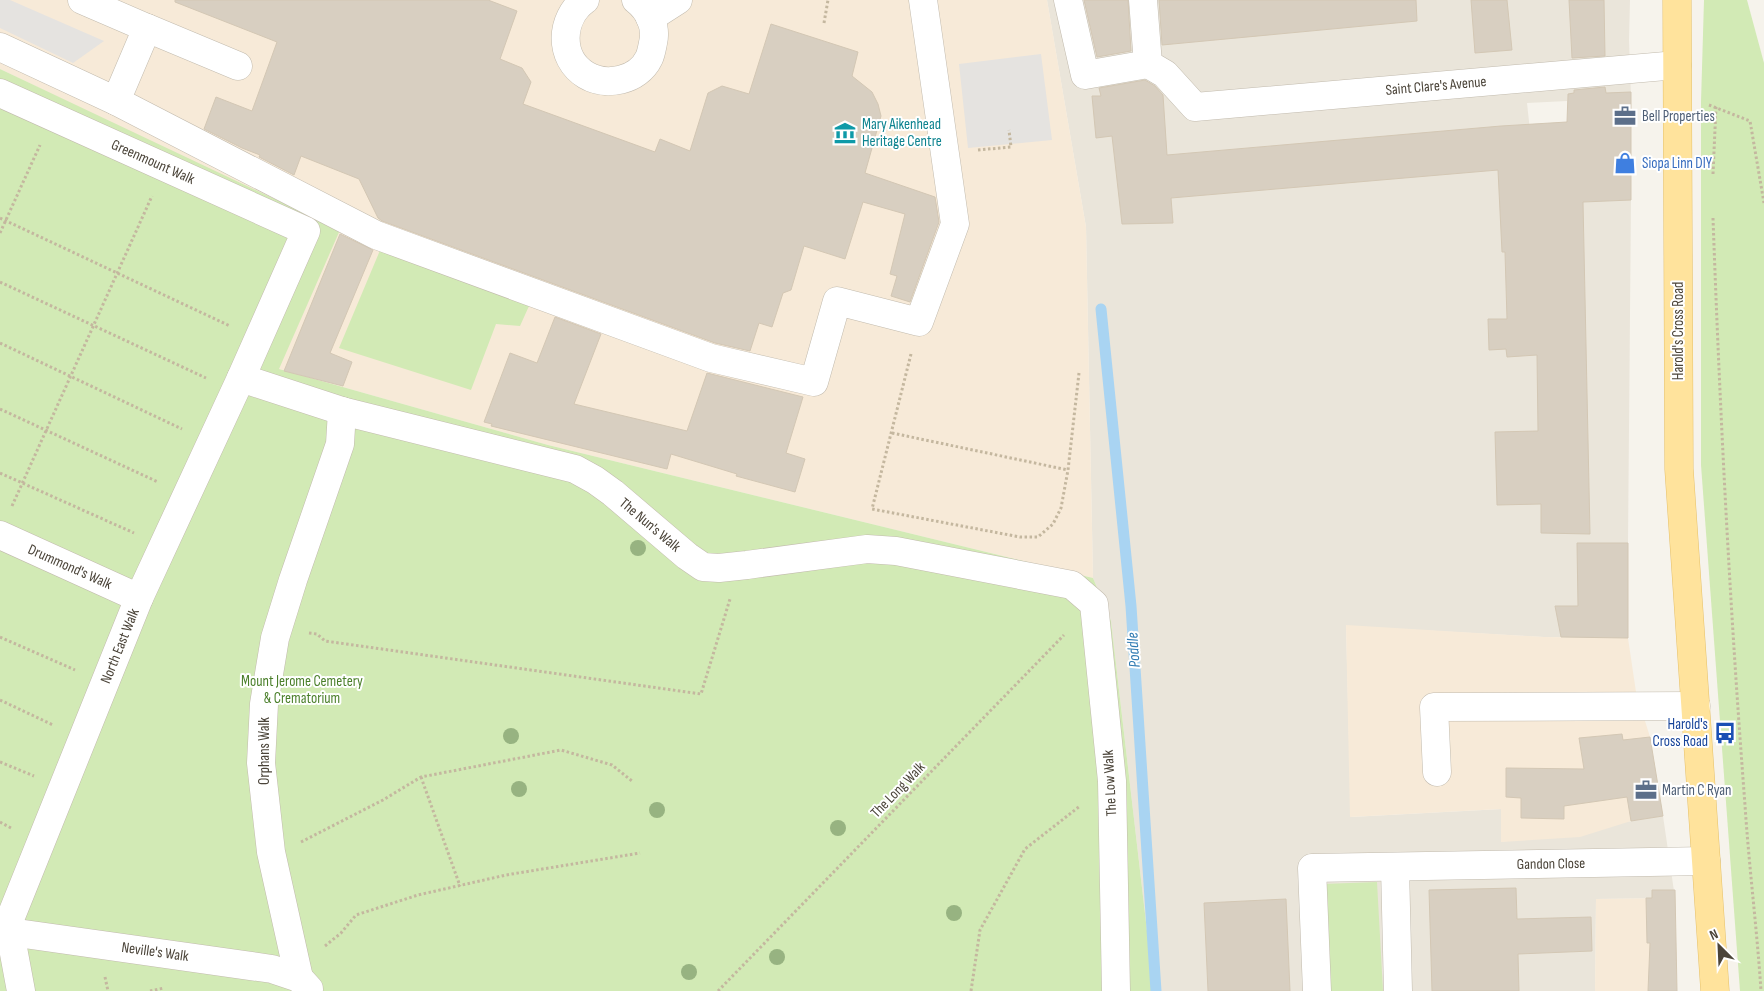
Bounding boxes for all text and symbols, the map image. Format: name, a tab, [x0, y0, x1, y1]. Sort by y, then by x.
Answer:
street label: Saint Clare's Avenue	[1385, 72, 1487, 100]
office icon: Bell Properties	[1612, 103, 1638, 129]
place label: Bell Properties	[1642, 107, 1715, 126]
place label: Mary Aikenhead Heritage Centre	[862, 115, 942, 151]
museum icon: Mary Aikenhead Heritage Centre	[832, 120, 858, 146]
street label: Greenmount Walk	[108, 135, 198, 189]
shop icon: Siopa Linn DIY	[1612, 150, 1638, 176]
place label: Siopa Linn DIY	[1642, 154, 1713, 173]
street label: Harold's Cross Road	[1669, 282, 1688, 380]
street label: The Nun's Walk	[615, 494, 685, 556]
street label: Drummond's Walk	[25, 540, 115, 594]
street label: North East Walk	[96, 605, 144, 686]
water label: Poddle	[1123, 632, 1145, 668]
park label: Mount Jerome Cemetery & Crematorium	[241, 672, 363, 708]
place label: Harold's Cross Road	[1653, 715, 1708, 751]
street label: Orphans Walk	[255, 717, 274, 785]
bus stop icon: Harold's Cross Road	[1712, 720, 1738, 746]
street label: The Low Walk	[1099, 749, 1121, 817]
street label: The Long Walk	[867, 758, 930, 822]
office icon: Martin C Ryan	[1633, 777, 1659, 803]
place label: Martin C Ryan	[1662, 781, 1731, 800]
street label: Gandon Close	[1517, 854, 1585, 874]
north arrow	[1694, 921, 1744, 971]
text: N	[1707, 925, 1721, 944]
street label: Neville's Walk	[120, 938, 190, 966]

